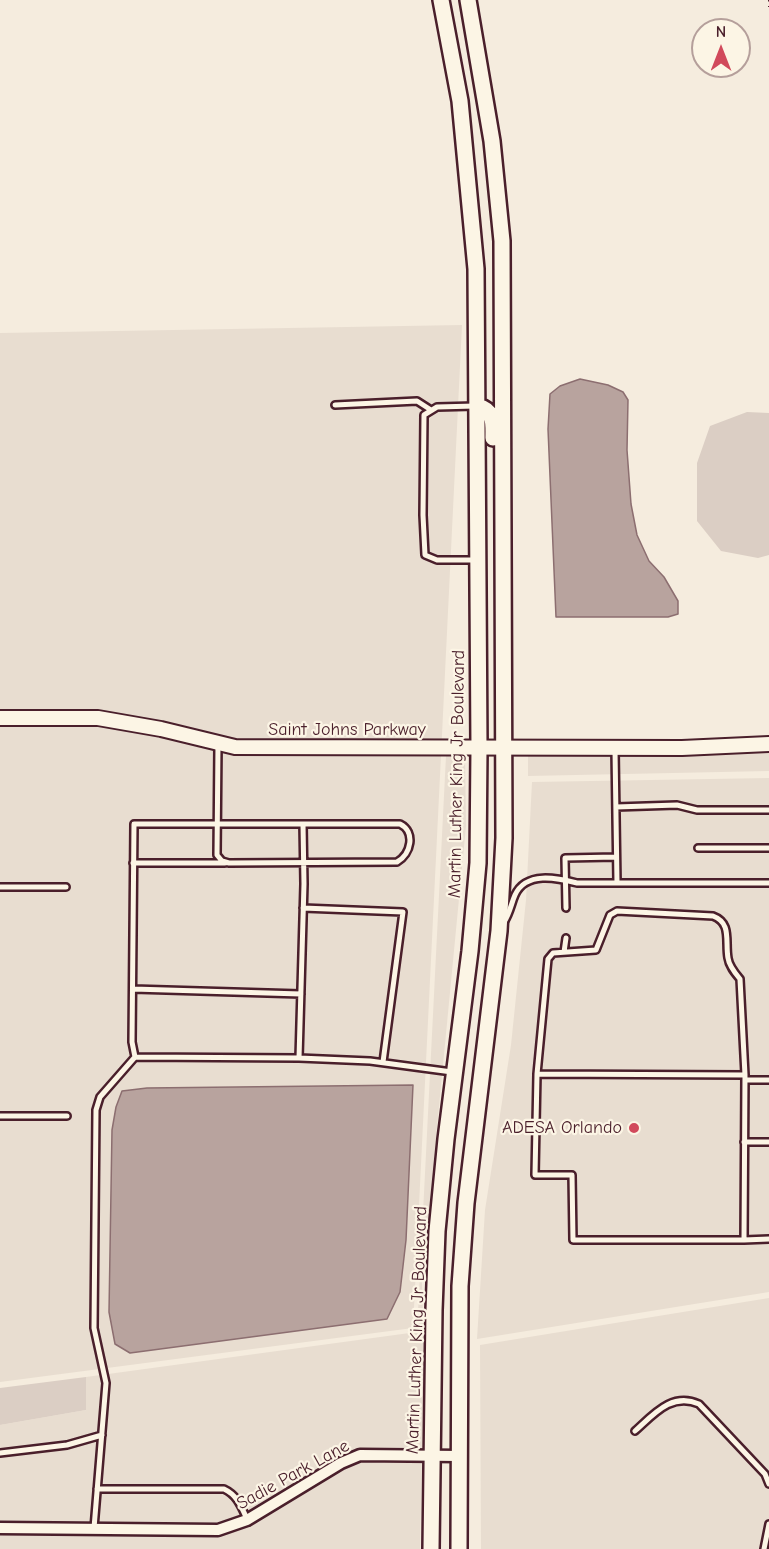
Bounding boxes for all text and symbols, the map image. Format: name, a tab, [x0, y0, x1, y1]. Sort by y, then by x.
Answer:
north arrow	[691, 18, 751, 78]
text: N	[716, 23, 726, 41]
street label: Martin Luther King Jr Boulevard	[444, 650, 470, 898]
street label: Saint Johns Parkway	[268, 719, 426, 741]
place label: ADESA Orlando	[502, 1117, 622, 1139]
marker: ADESA Orlando	[627, 1121, 641, 1135]
street label: Martin Luther King Jr Boulevard	[402, 1206, 432, 1454]
street label: Sadie Park Lane	[233, 1435, 353, 1515]

